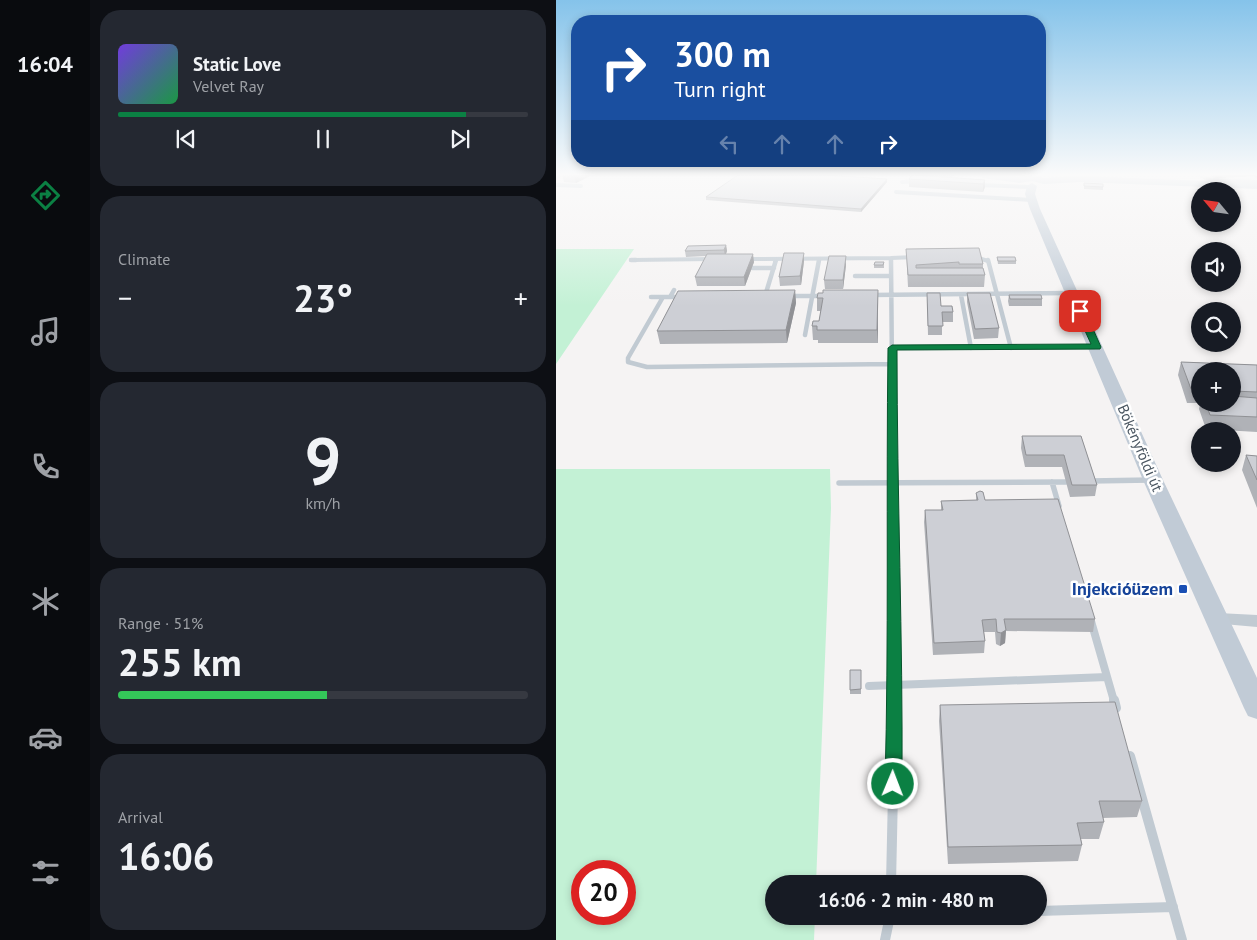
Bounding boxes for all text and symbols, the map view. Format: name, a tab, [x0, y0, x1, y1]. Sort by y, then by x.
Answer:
text: 300 m	[674, 31, 771, 77]
icon: right	[591, 35, 656, 100]
text: 16:04	[17, 50, 73, 78]
text: Static Love	[193, 52, 281, 76]
text: Turn right	[674, 75, 766, 103]
text: Velvet Ray	[193, 76, 264, 96]
icon: previous	[172, 125, 200, 153]
icon: pause	[309, 125, 337, 153]
icon: next	[446, 125, 474, 153]
icon: left	[715, 130, 743, 158]
icon: ahead	[768, 130, 796, 158]
icon: ahead	[821, 130, 849, 158]
icon: right	[874, 130, 902, 158]
icon: directions	[28, 178, 63, 213]
north arrow	[1191, 182, 1241, 232]
map controls	[1191, 182, 1241, 472]
button: sound	[1191, 242, 1241, 292]
text: Climate	[118, 249, 170, 269]
text: 23°	[293, 273, 353, 322]
text: −	[118, 279, 132, 316]
text: +	[514, 279, 528, 316]
pin	[1059, 290, 1101, 332]
icon: arrive	[1066, 297, 1094, 325]
button: search	[1191, 302, 1241, 352]
icon: music	[28, 314, 63, 349]
button: +	[1191, 362, 1241, 412]
street label: Bökényföldi út	[1114, 401, 1167, 494]
text: 9	[305, 418, 341, 502]
button: −	[1191, 422, 1241, 472]
icon: phone	[28, 449, 63, 484]
text: km/h	[305, 493, 341, 513]
place label: Injekcióüzem	[1072, 577, 1173, 600]
marker: Injekcióüzem	[1177, 583, 1189, 595]
icon: climate	[28, 584, 63, 619]
text: Range · 51%	[118, 613, 203, 633]
text: 255 km	[118, 637, 242, 686]
icon: car	[28, 720, 63, 755]
position arrow	[866, 757, 918, 809]
text: Arrival	[118, 807, 163, 827]
text: 16:06	[118, 831, 214, 880]
icon: filters	[28, 855, 63, 890]
speed limit sign: 20	[571, 860, 636, 925]
text: 16:06 · 2 min · 480 m	[818, 888, 994, 912]

